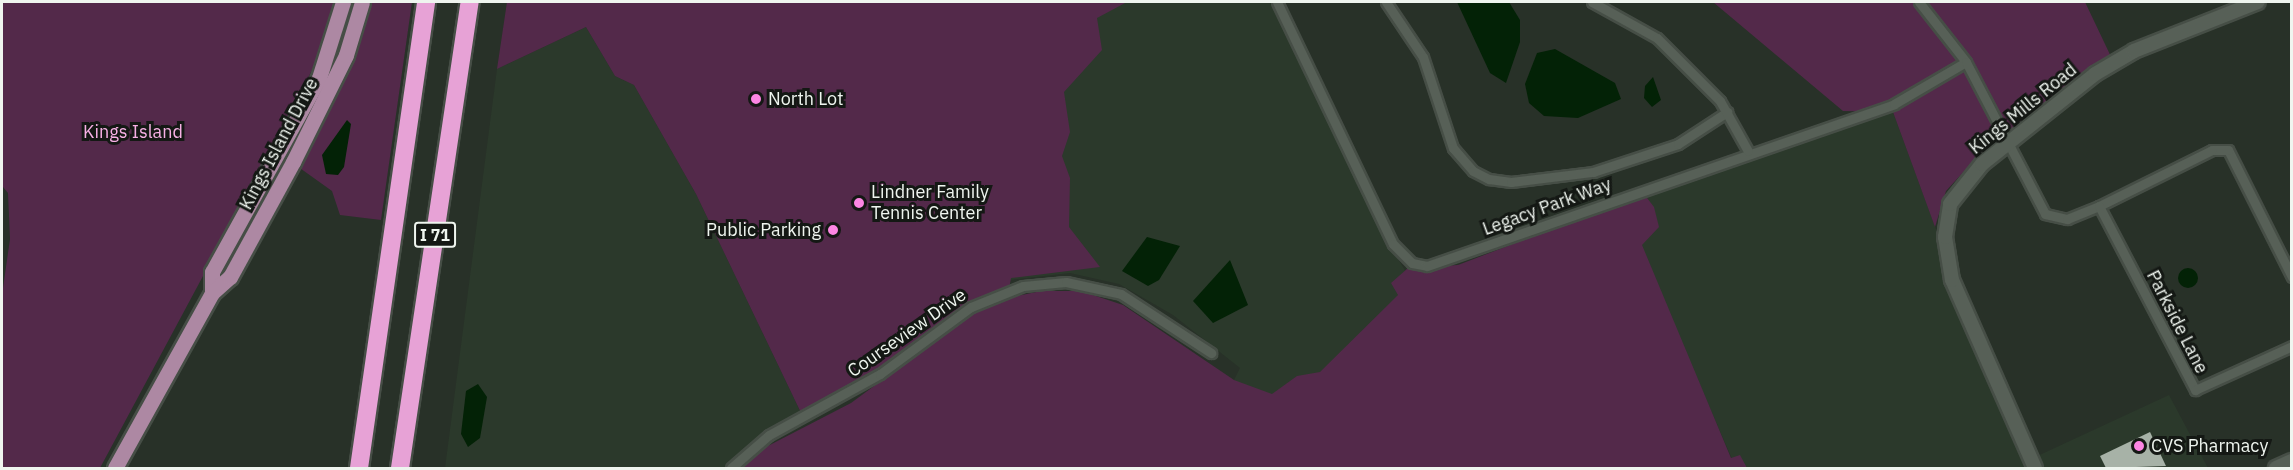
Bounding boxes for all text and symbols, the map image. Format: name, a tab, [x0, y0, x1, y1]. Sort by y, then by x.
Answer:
street label: Kings Mills Road	[1965, 59, 2081, 159]
street label: Kings Island Drive	[235, 75, 323, 213]
place label: North Lot	[768, 88, 844, 110]
marker: North Lot	[749, 92, 763, 106]
park label: Kings Island	[83, 121, 183, 143]
street label: Legacy Park Way	[1480, 174, 1614, 240]
place label: Lindner Family Tennis Center	[871, 182, 989, 224]
marker: Lindner Family Tennis Center	[852, 196, 866, 210]
place label: Public Parking	[706, 219, 821, 241]
road number: I 71	[414, 222, 456, 248]
marker: Public Parking	[826, 223, 840, 237]
street label: Parkside Lane	[2142, 267, 2212, 377]
street label: Courseview Drive	[844, 284, 970, 382]
place label: CVS Pharmacy	[2151, 435, 2268, 457]
marker: CVS Pharmacy	[2132, 439, 2146, 453]

